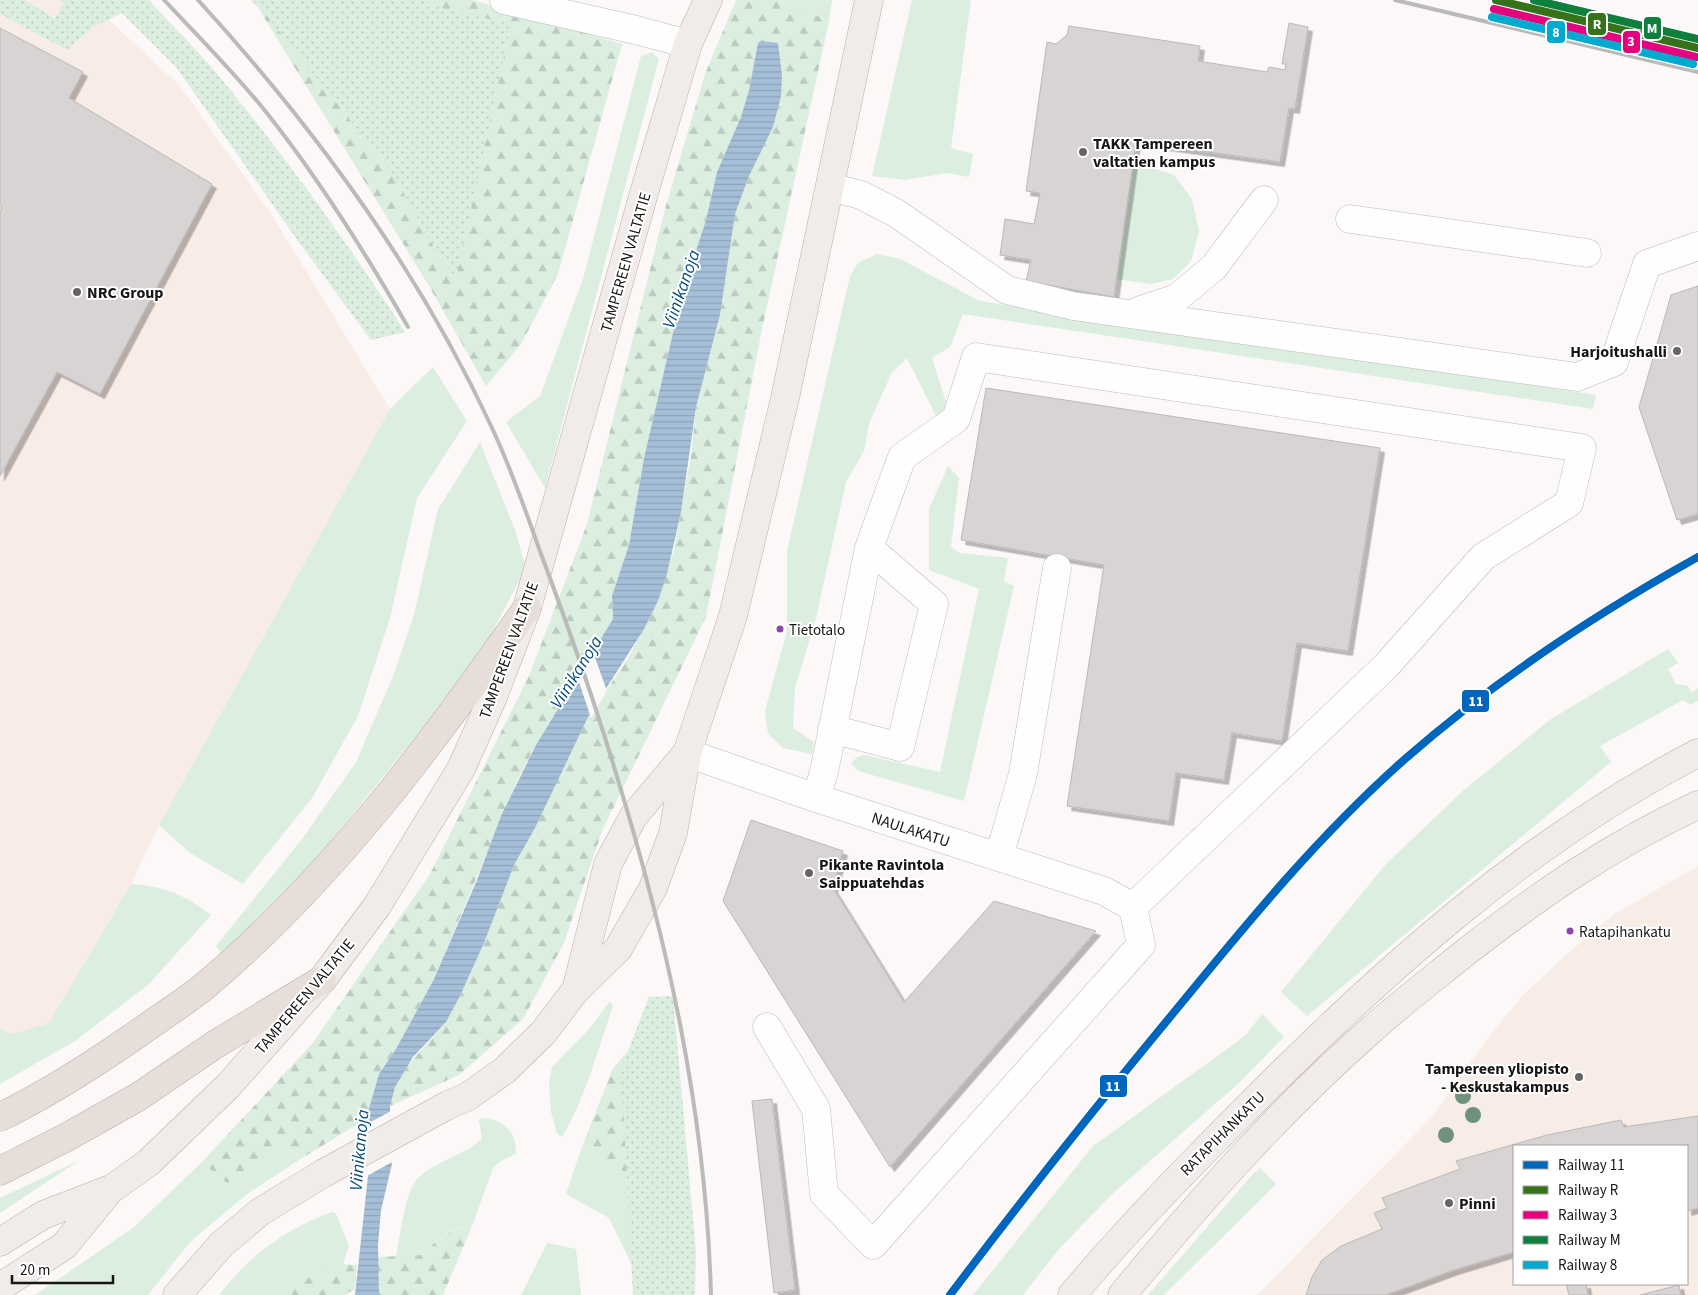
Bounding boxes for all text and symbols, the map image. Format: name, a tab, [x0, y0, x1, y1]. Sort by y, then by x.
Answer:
line badge: R	[1587, 12, 1607, 36]
text: R	[1593, 15, 1602, 35]
line badge: M	[1643, 16, 1662, 40]
text: M	[1647, 19, 1657, 39]
line badge: 8	[1546, 20, 1566, 44]
text: 8	[1552, 23, 1560, 43]
line badge: 3	[1622, 30, 1641, 54]
text: 3	[1627, 32, 1635, 52]
place label: TAKK Tampereen valtatien kampus	[1093, 133, 1215, 173]
marker: TAKK Tampereen valtatien kampus	[1077, 146, 1089, 158]
street label: TAMPEREEN VALTATIE	[595, 190, 656, 335]
water label: Viinikanoja	[656, 246, 707, 332]
place label: NRC Group	[87, 282, 164, 304]
marker: NRC Group	[71, 286, 83, 298]
place label: Harjoitushalli	[1570, 341, 1667, 363]
marker: Harjoitushalli	[1671, 345, 1683, 357]
street label: TAMPEREEN VALTATIE	[474, 579, 544, 722]
place label: Tietotalo	[789, 620, 845, 641]
marker: Tietotalo	[775, 624, 785, 634]
water label: Viinikanoja	[544, 631, 609, 714]
line badge: 11	[1461, 689, 1490, 713]
text: 11	[1469, 692, 1483, 712]
street label: NAULAKATU	[869, 807, 953, 853]
place label: Pikante Ravintola Saippuatehdas	[819, 854, 944, 894]
marker: Pikante Ravintola Saippuatehdas	[803, 867, 815, 879]
place label: Ratapihankatu	[1579, 922, 1671, 943]
marker: Ratapihankatu	[1565, 926, 1575, 936]
street label: TAMPEREEN VALTATIE	[250, 934, 360, 1059]
place label: Tampereen yliopisto - Keskustakampus	[1425, 1058, 1569, 1098]
marker: Tampereen yliopisto - Keskustakampus	[1573, 1071, 1585, 1083]
line badge: 11	[1099, 1074, 1128, 1098]
text: 11	[1106, 1077, 1120, 1097]
street label: RATAPIHANKATU	[1175, 1086, 1270, 1181]
water label: Viinikanoja	[343, 1108, 376, 1192]
legend	[1513, 1145, 1688, 1285]
text: Railway 11	[1558, 1155, 1625, 1176]
text: Railway R	[1558, 1180, 1619, 1201]
place label: Pinni	[1459, 1193, 1496, 1215]
marker: Pinni	[1443, 1197, 1455, 1209]
text: Railway 3	[1558, 1205, 1617, 1226]
text: Railway M	[1558, 1230, 1621, 1251]
scale bar	[12, 1252, 114, 1284]
text: Railway 8	[1558, 1255, 1617, 1276]
text: 20 m	[20, 1260, 50, 1281]

